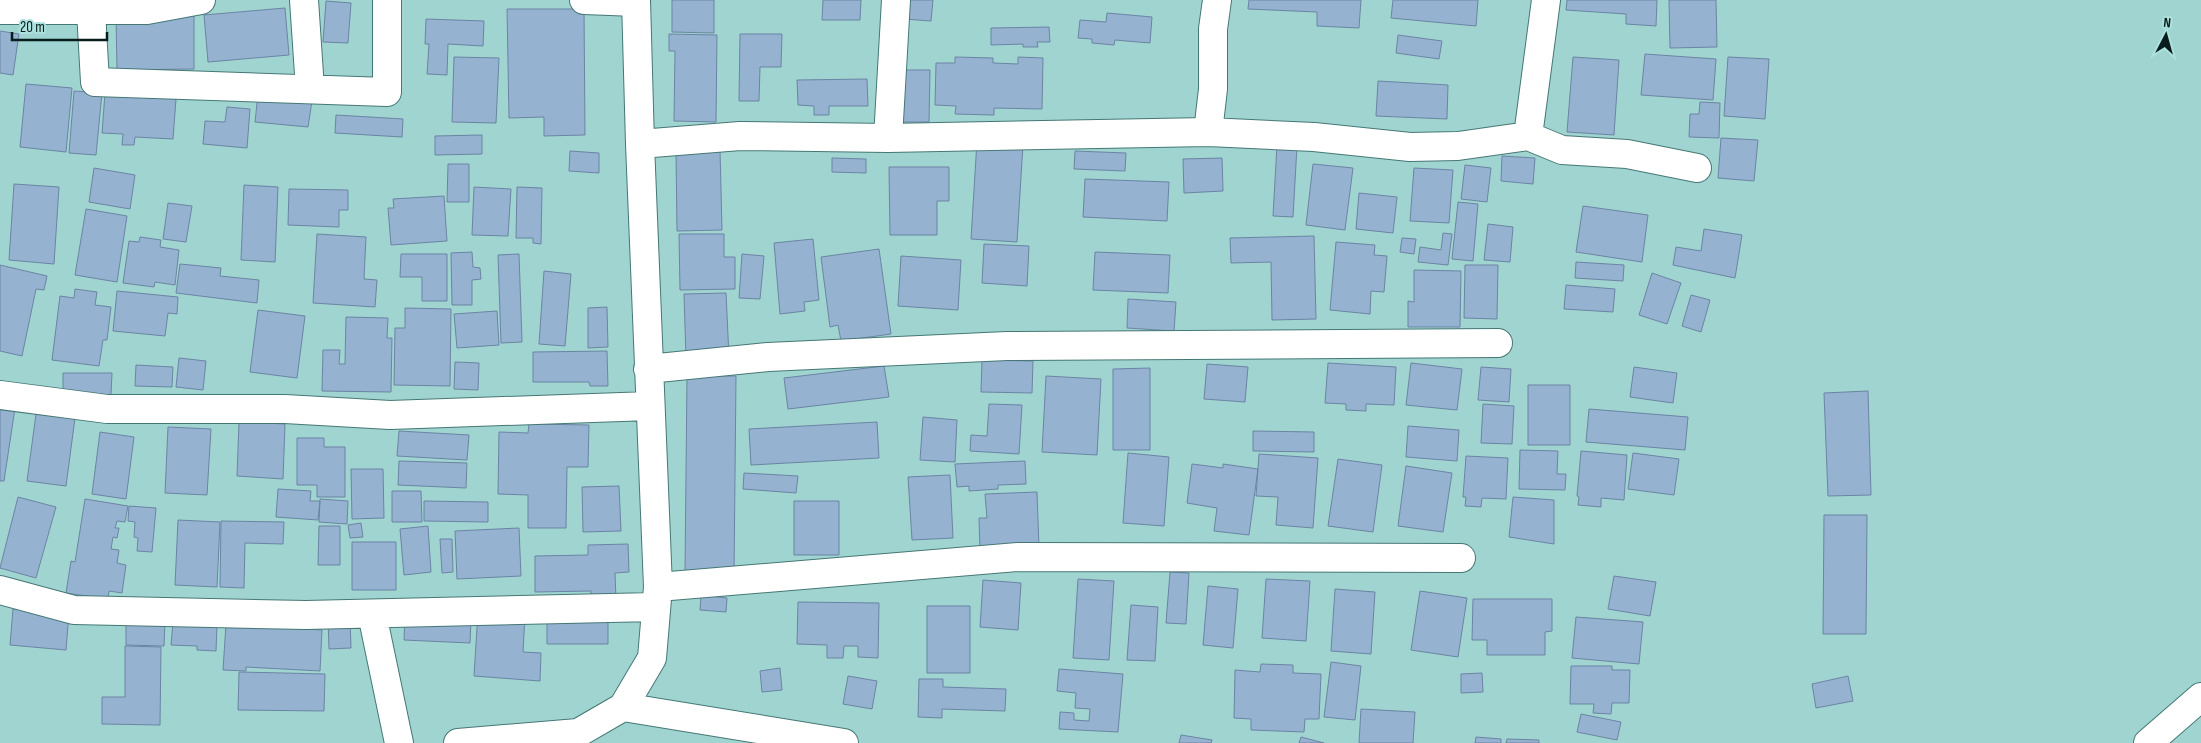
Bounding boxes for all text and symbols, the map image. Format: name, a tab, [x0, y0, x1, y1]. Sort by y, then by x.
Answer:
scale bar	[12, 10, 108, 42]
north arrow	[2141, 10, 2191, 60]
text: N	[2163, 14, 2172, 31]
text: 20 m	[20, 18, 45, 37]

